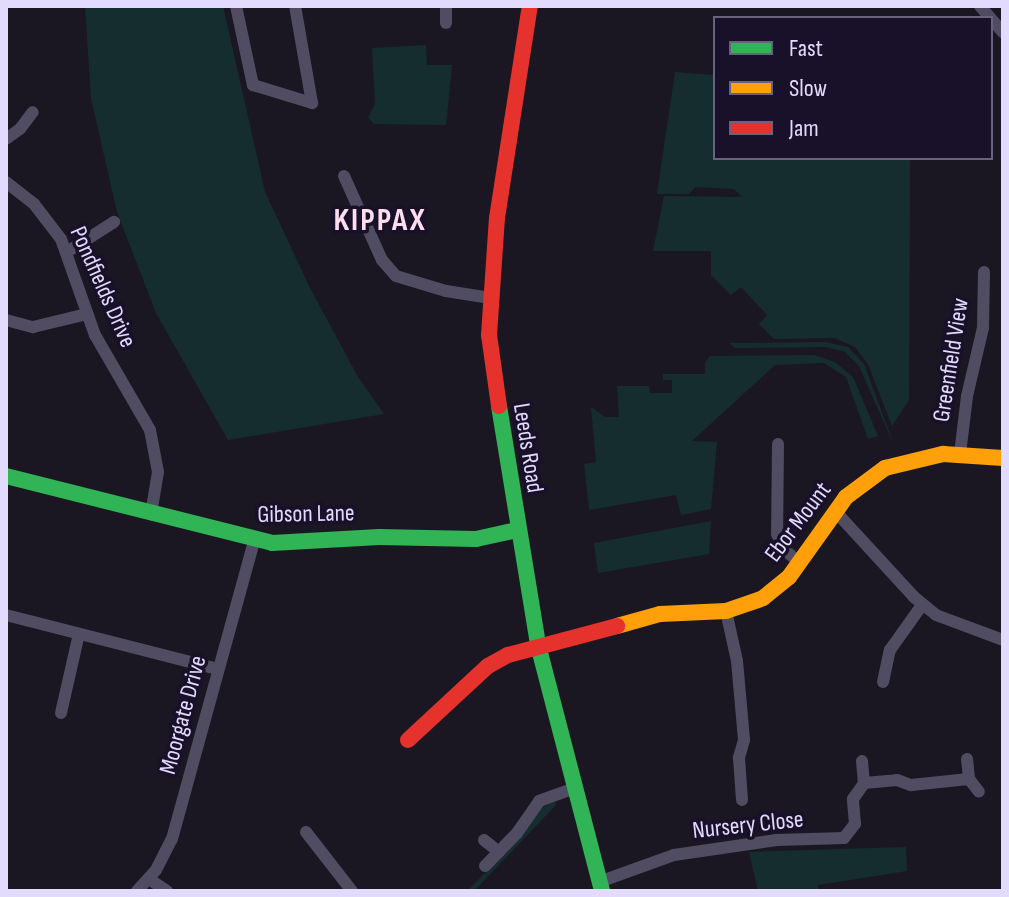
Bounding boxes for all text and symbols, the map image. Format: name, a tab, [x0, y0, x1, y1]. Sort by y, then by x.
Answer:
legend	[713, 16, 993, 160]
text: Fast	[789, 34, 823, 63]
text: Slow	[789, 74, 827, 103]
text: Jam	[789, 114, 819, 143]
district label: KIPPAX	[333, 202, 427, 240]
street label: Pondfields Drive	[64, 222, 142, 352]
street label: Greenfield View	[927, 296, 975, 424]
street label: Leeds Road	[507, 401, 549, 495]
street label: Ebor Mount	[759, 476, 837, 568]
street label: Gibson Lane	[257, 499, 355, 529]
street label: Moorgate Drive	[153, 653, 213, 777]
street label: Nursery Close	[691, 805, 805, 845]

